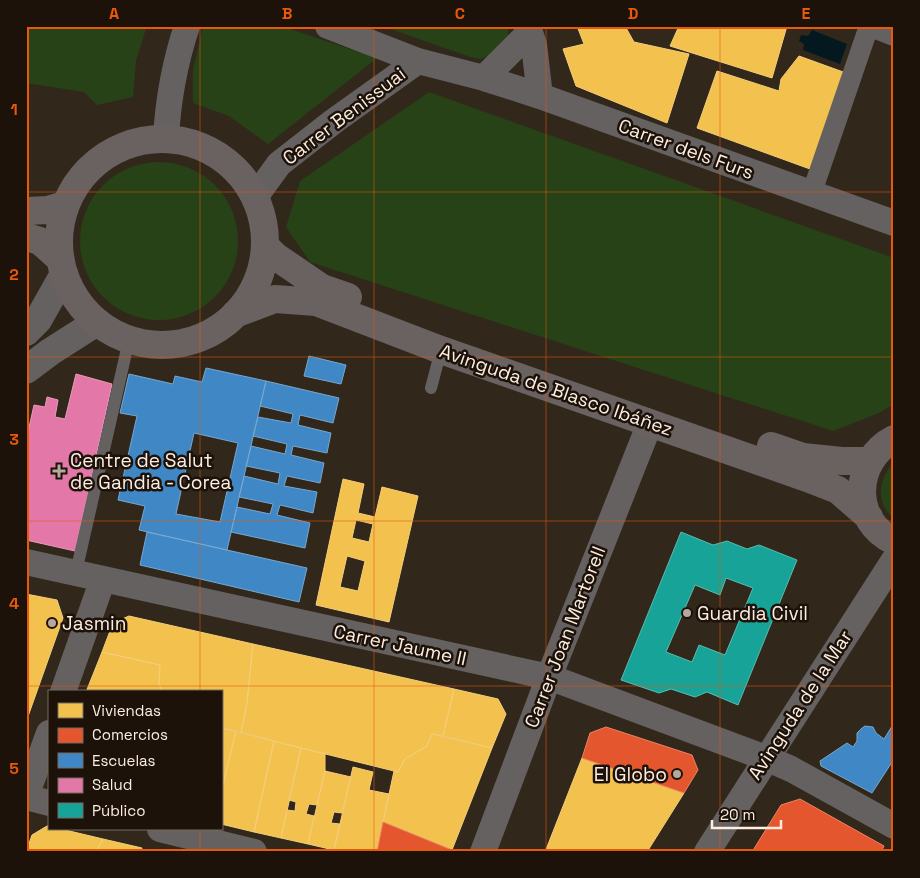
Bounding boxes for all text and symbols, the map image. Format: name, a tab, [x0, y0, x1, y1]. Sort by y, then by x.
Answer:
text: A	[109, 3, 119, 24]
text: B	[282, 3, 292, 24]
text: C	[455, 3, 465, 24]
text: D	[628, 3, 638, 24]
text: E	[802, 3, 811, 24]
street label: Carrer Benissuai	[277, 62, 411, 170]
text: 1	[10, 99, 18, 120]
street label: Carrer dels Furs	[615, 113, 757, 185]
text: 2	[9, 264, 19, 285]
street label: Avinguda de Blasco Ibáñez	[436, 338, 676, 442]
text: 3	[9, 429, 19, 450]
place label: Centre de Salut de Gandia - Corea	[70, 448, 232, 495]
marker: Centre de Salut de Gandia - Corea	[52, 464, 66, 478]
street label: Carrer Joan Martorell	[519, 543, 611, 731]
text: 4	[9, 593, 19, 614]
place label: Guardia Civil	[697, 601, 808, 626]
marker: Guardia Civil	[681, 607, 693, 619]
place label: Jasmin	[62, 611, 126, 636]
marker: Jasmin	[46, 617, 58, 629]
street label: Carrer Jaume II	[331, 619, 469, 671]
street label: Avinguda de la Mar	[742, 625, 858, 785]
legend	[48, 690, 222, 830]
text: Viviendas	[92, 701, 161, 720]
text: Comercios	[92, 725, 168, 744]
text: Escuelas	[92, 751, 156, 770]
text: 5	[9, 758, 19, 779]
place label: El Globo	[594, 762, 667, 787]
marker: El Globo	[671, 768, 683, 780]
text: Salud	[92, 775, 132, 794]
scale bar	[712, 798, 781, 830]
text: Público	[92, 801, 145, 820]
text: 20 m	[720, 805, 755, 824]

